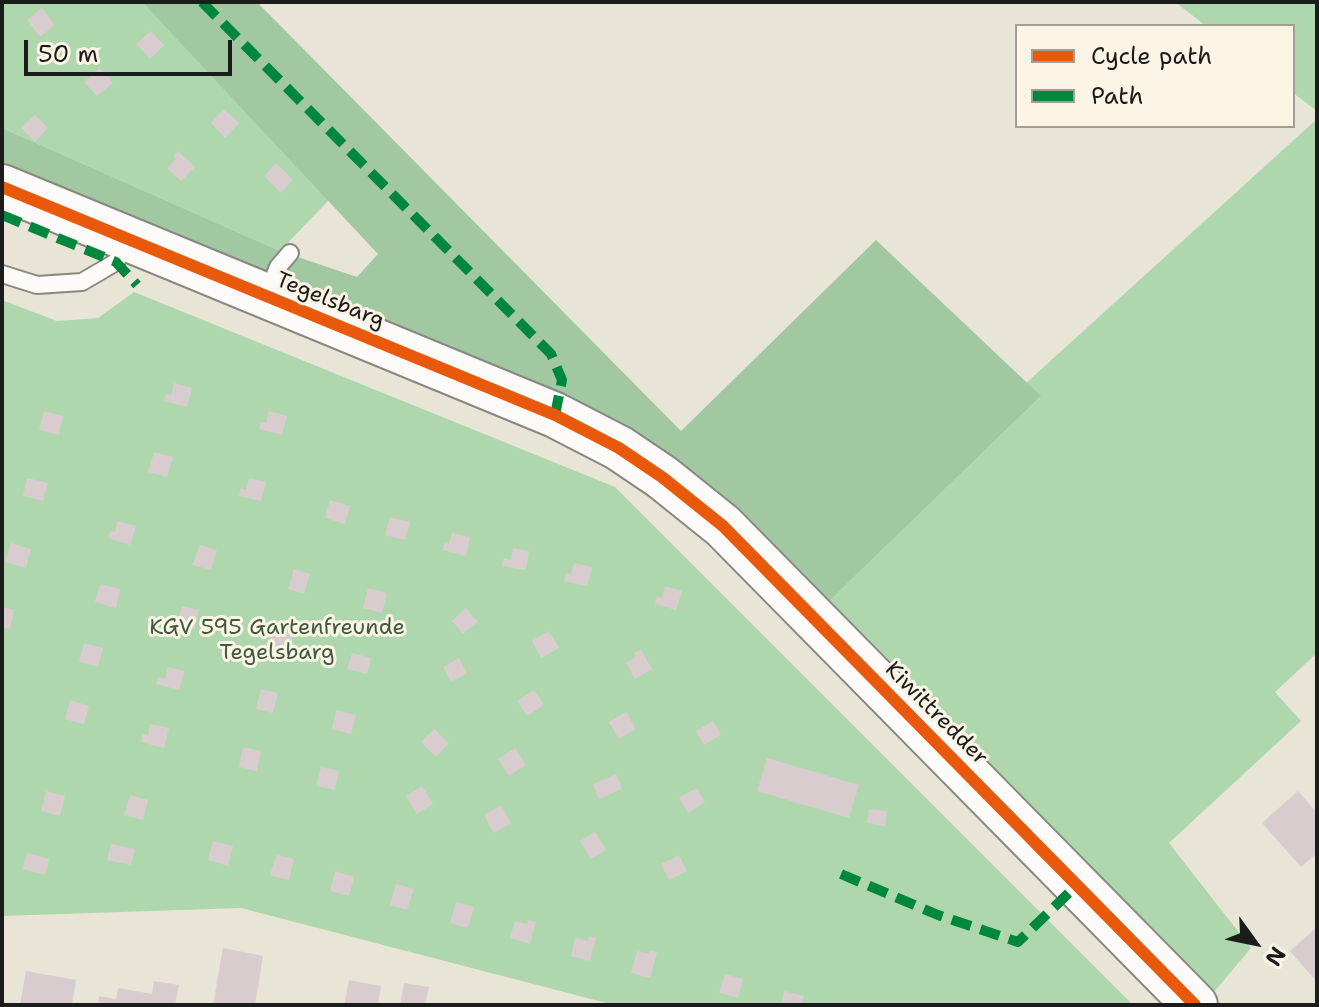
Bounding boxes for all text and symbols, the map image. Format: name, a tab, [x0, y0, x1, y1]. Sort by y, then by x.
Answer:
scale bar	[28, 24, 236, 74]
legend	[1015, 24, 1295, 128]
text: 50 m	[38, 38, 98, 70]
text: Cycle path	[1091, 40, 1212, 72]
text: Path	[1091, 80, 1143, 112]
street label: Tegelsbarg	[272, 267, 388, 335]
park label: KGV 595 Gartenfreunde Tegelsbarg	[149, 615, 405, 666]
street label: Kiwittredder	[879, 657, 993, 771]
north arrow	[1215, 903, 1295, 983]
text: N	[1259, 941, 1292, 972]

